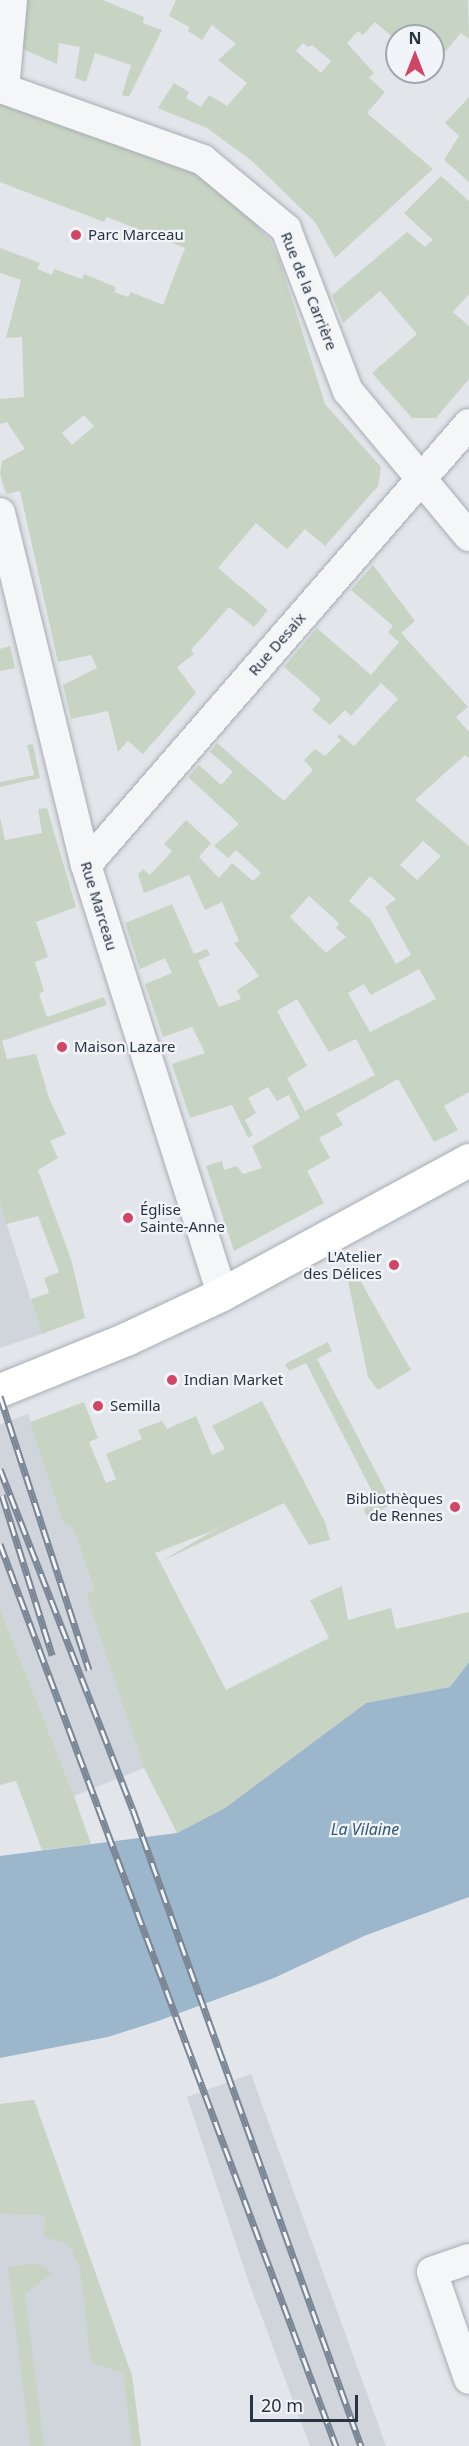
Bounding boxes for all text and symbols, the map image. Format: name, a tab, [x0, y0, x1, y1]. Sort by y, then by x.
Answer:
north arrow	[385, 24, 445, 84]
text: N	[408, 27, 422, 49]
place label: Parc Marceau	[88, 226, 184, 244]
marker: Parc Marceau	[69, 228, 83, 242]
street label: Rue de la Carrière	[277, 229, 341, 353]
street label: Rue Desaix	[245, 609, 309, 679]
street label: Rue Marceau	[77, 859, 121, 953]
place label: Maison Lazare	[74, 1038, 175, 1056]
marker: Maison Lazare	[55, 1040, 69, 1054]
place label: Église Sainte-Anne	[140, 1200, 225, 1235]
marker: Église Sainte-Anne	[121, 1211, 135, 1225]
place label: L'Atelier des Délices	[303, 1247, 382, 1282]
marker: L'Atelier des Délices	[387, 1258, 401, 1272]
place label: Indian Market	[184, 1371, 283, 1389]
marker: Indian Market	[165, 1373, 179, 1387]
place label: Semilla	[110, 1397, 161, 1415]
marker: Semilla	[91, 1399, 105, 1413]
place label: Bibliothèques de Rennes	[346, 1489, 443, 1524]
marker: Bibliothèques de Rennes	[448, 1500, 462, 1514]
water label: La Vilaine	[331, 1819, 399, 1839]
scale bar	[253, 2383, 361, 2421]
text: 20 m	[261, 2393, 303, 2417]

